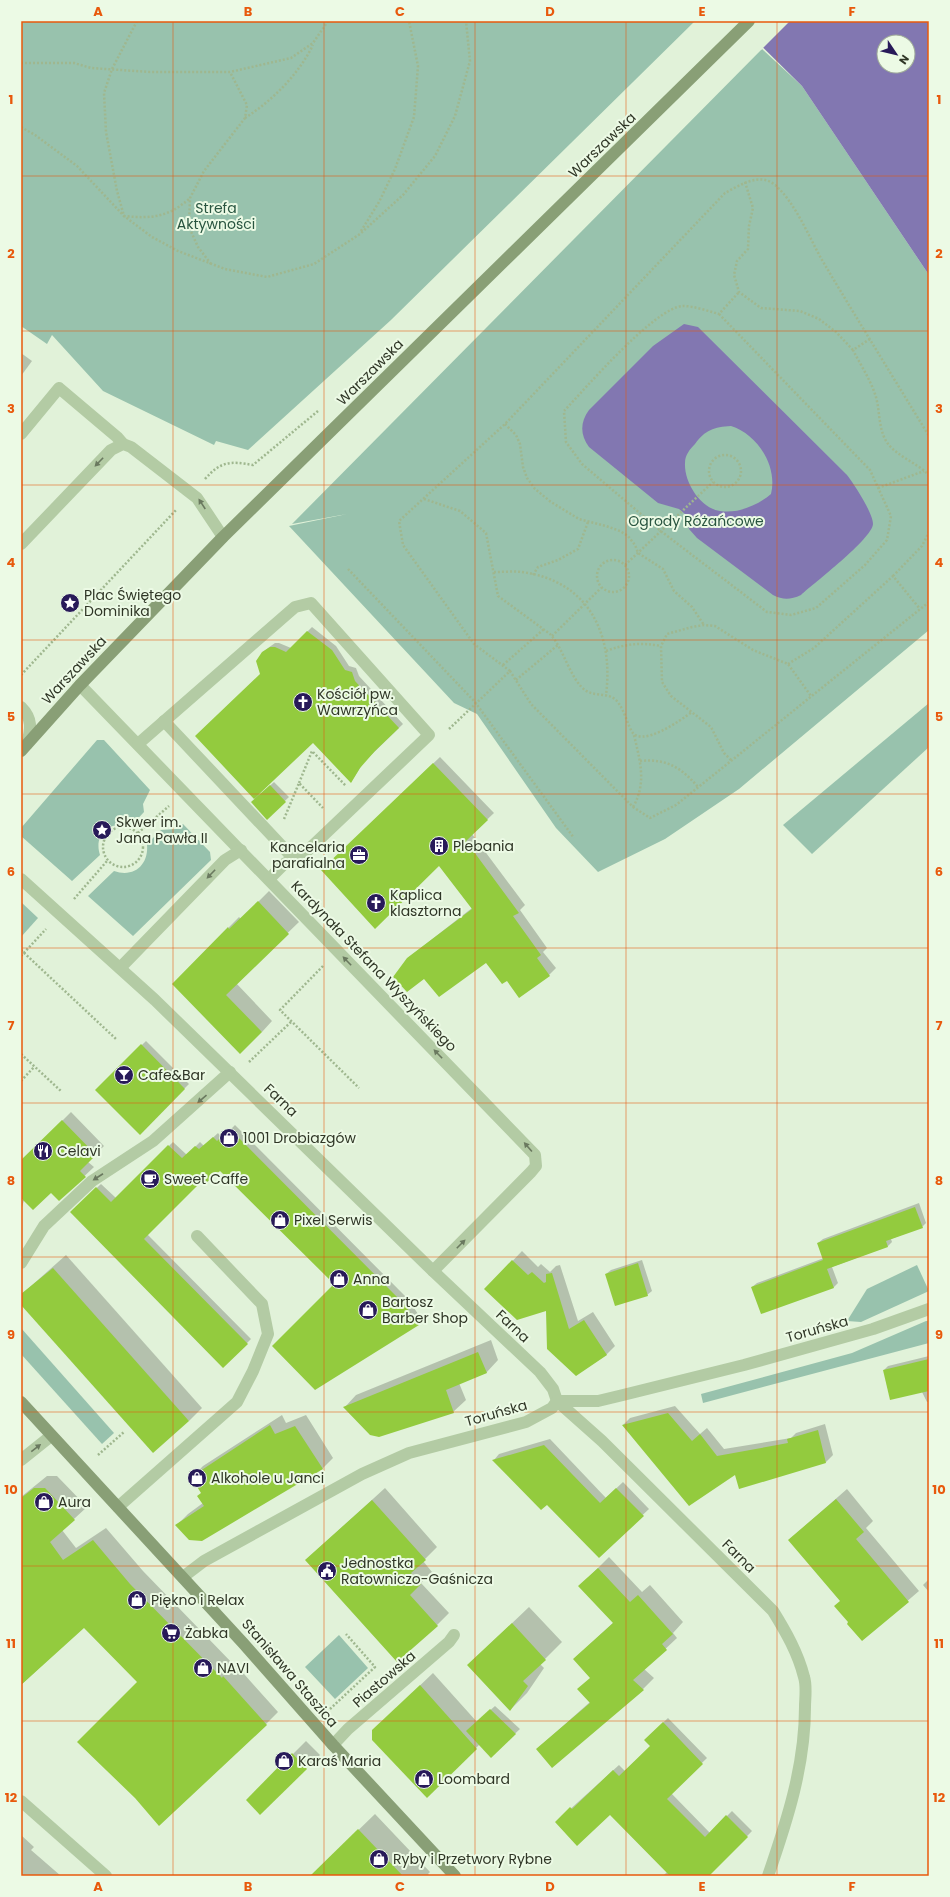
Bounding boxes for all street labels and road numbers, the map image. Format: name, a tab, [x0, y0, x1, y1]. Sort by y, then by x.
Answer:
street label: Warszawska	[564, 108, 640, 182]
street label: Warszawska	[332, 334, 408, 410]
street label: Warszawska	[37, 631, 111, 709]
street label: Kardynała Stefana Wyszyńskiego	[287, 876, 461, 1056]
street label: Farna	[260, 1079, 302, 1121]
street label: Farna	[491, 1305, 535, 1347]
street label: Toruńska	[784, 1311, 850, 1347]
street label: Toruńska	[463, 1395, 529, 1431]
street label: Farna	[718, 1535, 760, 1577]
street label: Stanisława Staszica	[237, 1614, 343, 1732]
street label: Piastowska	[348, 1646, 420, 1712]

